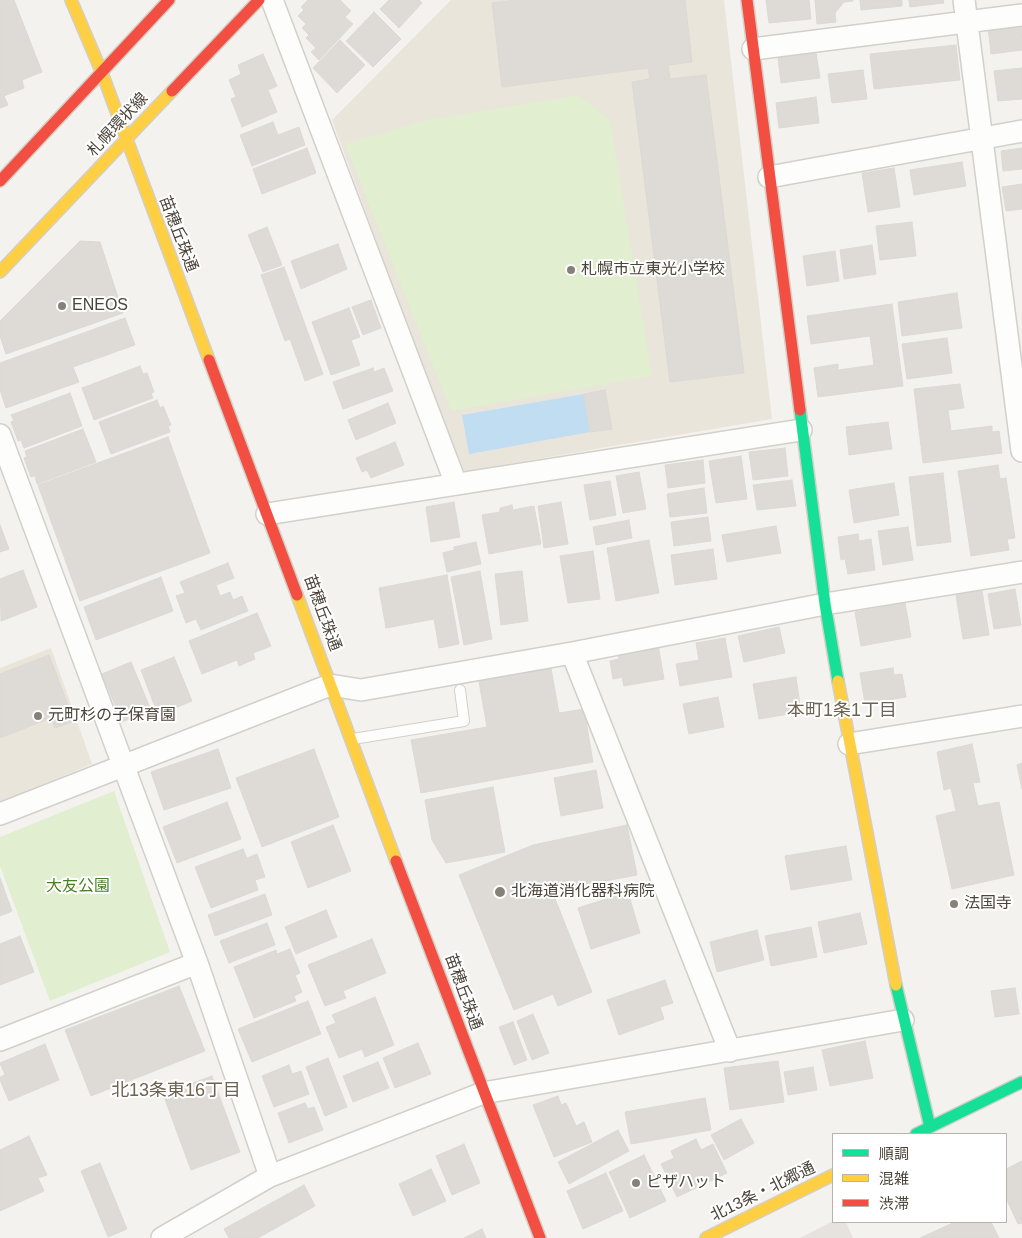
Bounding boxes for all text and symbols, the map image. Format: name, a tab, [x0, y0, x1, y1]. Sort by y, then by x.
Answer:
street label: 札幌環状線	[84, 89, 152, 161]
street label: 苗穂丘珠通	[155, 193, 201, 275]
place label: 札幌市立東光小学校	[581, 260, 725, 280]
marker: 札幌市立東光小学校	[565, 264, 577, 276]
place label: ENEOS	[72, 296, 128, 316]
marker: ENEOS	[56, 300, 68, 312]
street label: 苗穂丘珠通	[299, 572, 345, 654]
district label: 本町1条1丁目	[787, 700, 897, 722]
place label: 元町杉の子保育園	[48, 706, 176, 726]
marker: 元町杉の子保育園	[32, 710, 44, 722]
park label: 大友公園	[46, 877, 110, 897]
place label: 北海道消化器科病院	[511, 882, 655, 902]
marker: 北海道消化器科病院	[493, 885, 507, 899]
place label: 法国寺	[964, 894, 1012, 914]
marker: 法国寺	[948, 898, 960, 910]
street label: 苗穂丘珠通	[440, 951, 486, 1033]
district label: 北13条東16丁目	[111, 1080, 241, 1102]
legend	[832, 1133, 1007, 1223]
text: 順調	[879, 1145, 909, 1162]
street label: 北13条・北郷通	[708, 1158, 818, 1226]
text: 混雑	[879, 1170, 909, 1187]
place label: ピザハット	[646, 1173, 726, 1193]
marker: ピザハット	[630, 1177, 642, 1189]
text: 渋滞	[879, 1195, 909, 1212]

